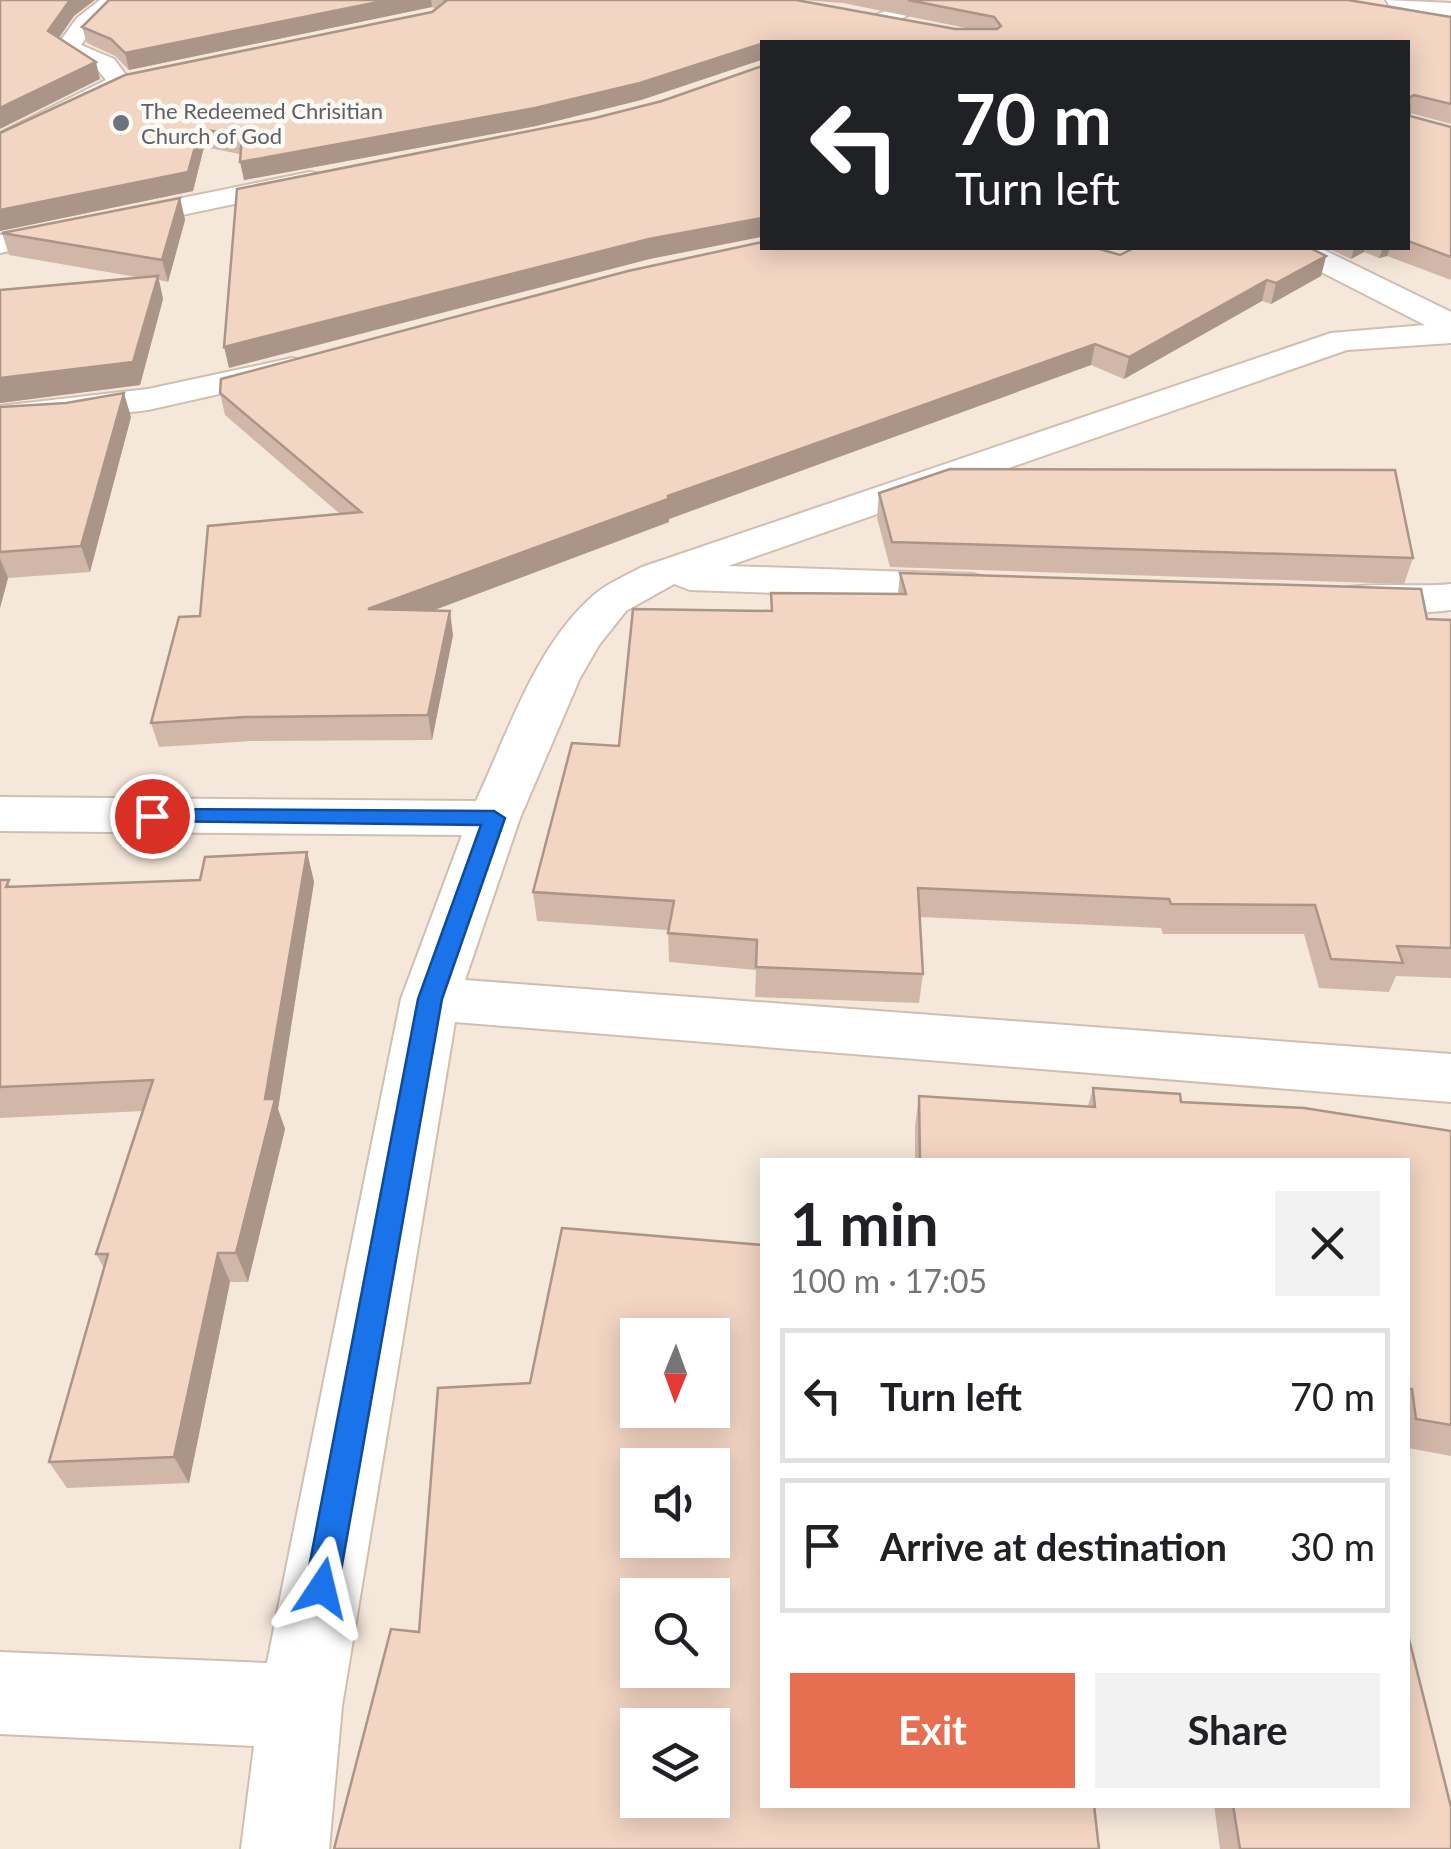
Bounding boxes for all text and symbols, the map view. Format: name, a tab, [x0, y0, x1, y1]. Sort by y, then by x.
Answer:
text: 70 m	[955, 76, 1112, 160]
icon: left	[790, 80, 920, 210]
place label: The Redeemed Chrisitian Church of God	[141, 97, 383, 149]
marker: The Redeemed Chrisitian Church of God	[110, 112, 132, 134]
text: Turn left	[955, 161, 1120, 215]
pin	[110, 774, 195, 859]
icon: arrive	[125, 789, 180, 844]
text: 1 min	[790, 1187, 939, 1259]
button: close	[1275, 1191, 1380, 1296]
text: 100 m · 17:05	[790, 1261, 987, 1300]
north arrow	[620, 1318, 730, 1428]
map controls	[620, 1318, 730, 1818]
icon: left	[795, 1368, 850, 1423]
text: Turn left	[880, 1373, 1022, 1419]
text: 70 m	[1290, 1373, 1375, 1419]
button: sound	[620, 1448, 730, 1558]
icon: arrive	[795, 1518, 850, 1573]
text: Arrive at destination	[880, 1523, 1227, 1569]
text: 30 m	[1290, 1523, 1375, 1569]
position arrow	[270, 1536, 374, 1640]
button: search	[620, 1578, 730, 1688]
button: Exit	[790, 1673, 1075, 1788]
button: Share	[1095, 1673, 1380, 1788]
button: layers	[620, 1708, 730, 1818]

